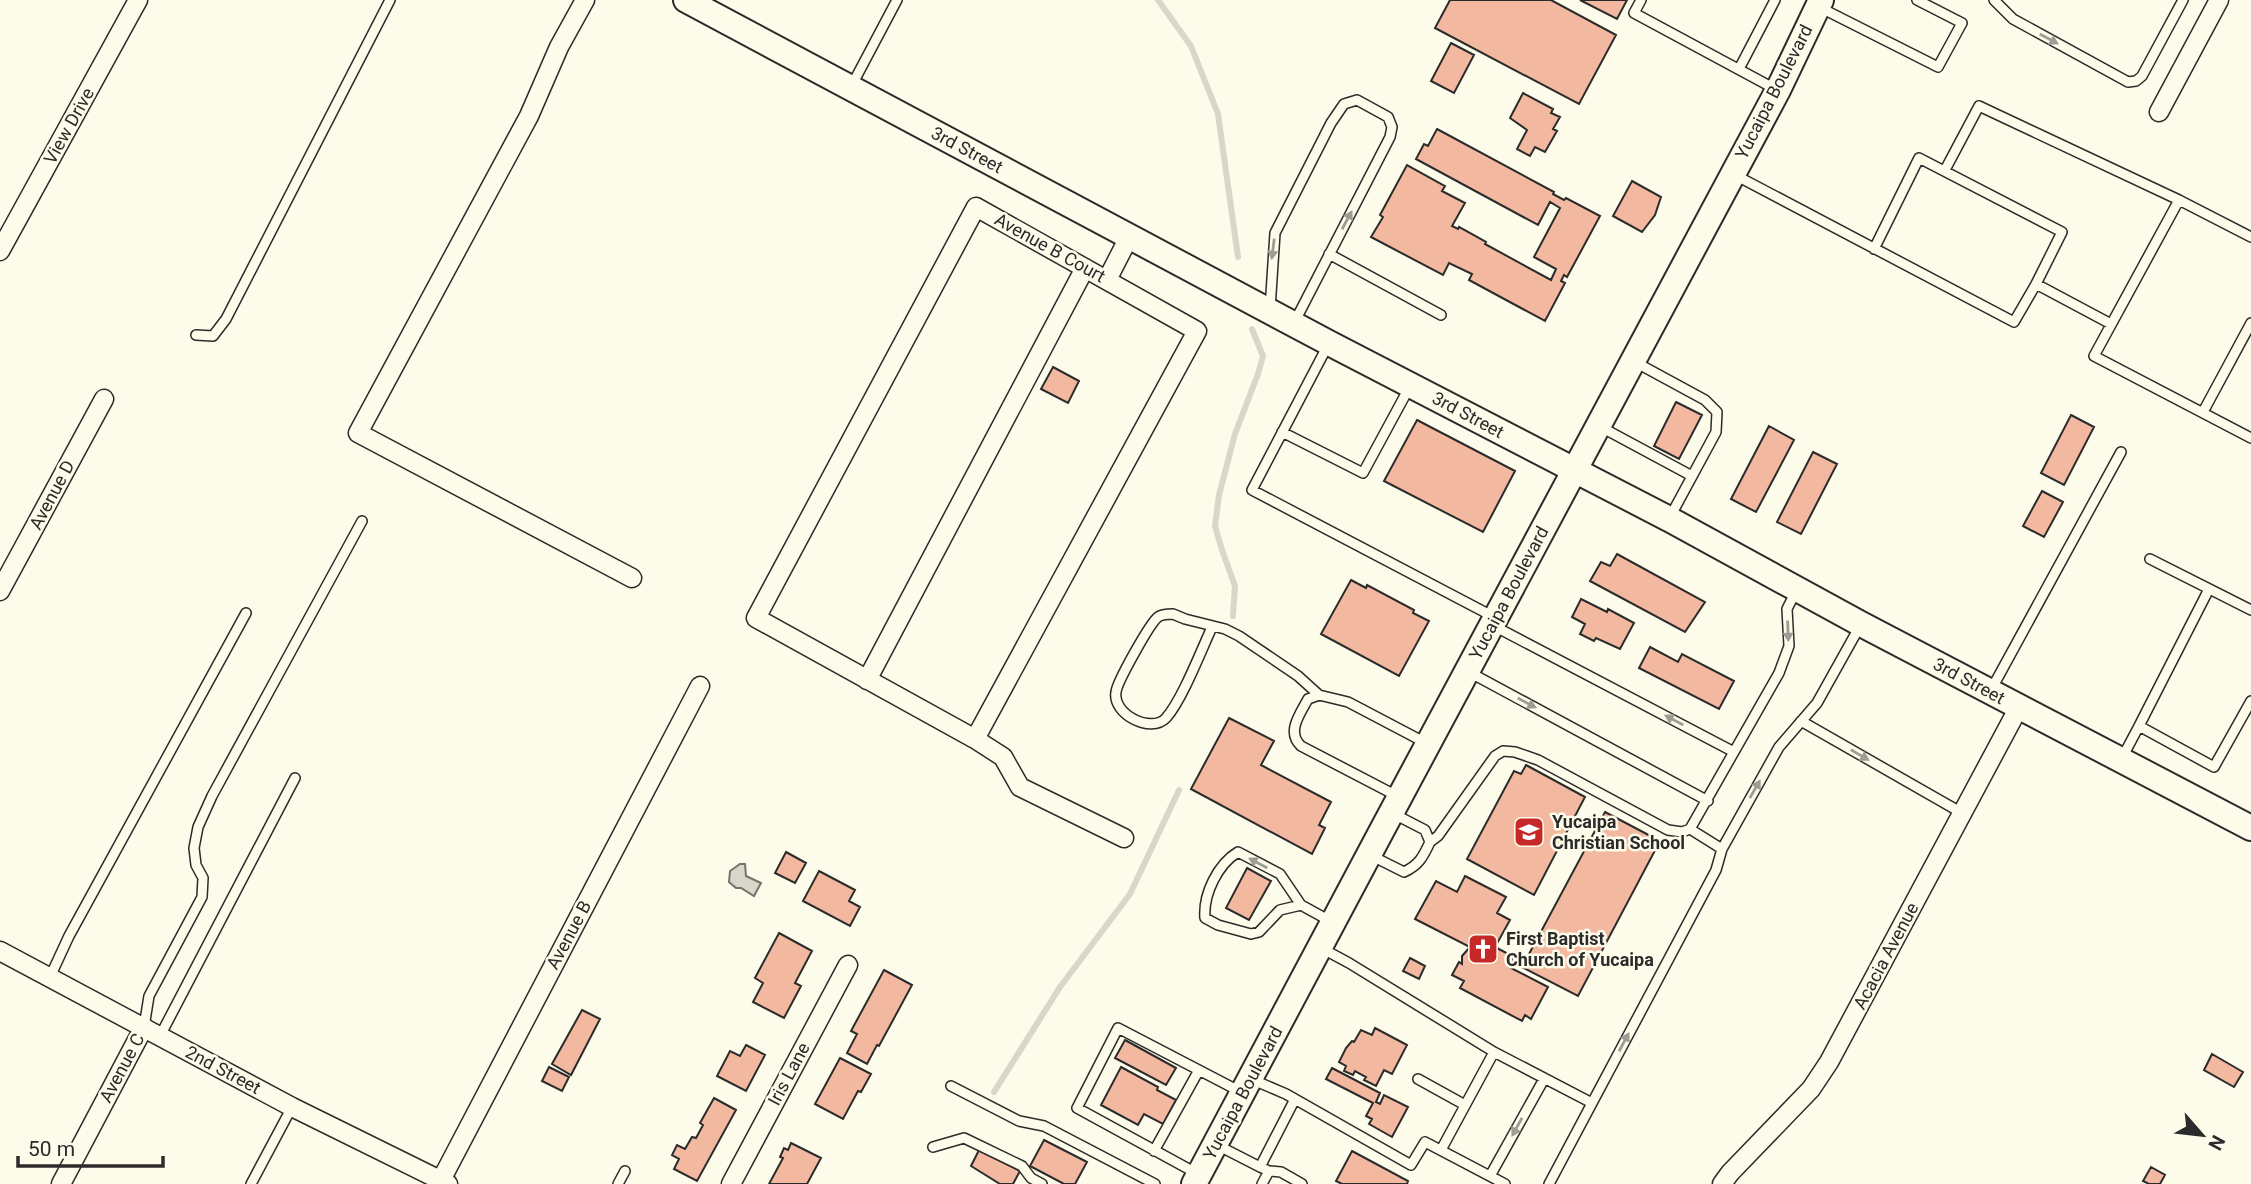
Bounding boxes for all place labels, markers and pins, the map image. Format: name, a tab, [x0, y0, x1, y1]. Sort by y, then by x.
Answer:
place label: Yucaipa Christian School	[1552, 811, 1685, 853]
school or university icon: Yucaipa Christian School	[1512, 815, 1546, 849]
place label: First Baptist Church of Yucaipa	[1506, 928, 1654, 970]
church icon: First Baptist Church of Yucaipa	[1466, 932, 1500, 966]

